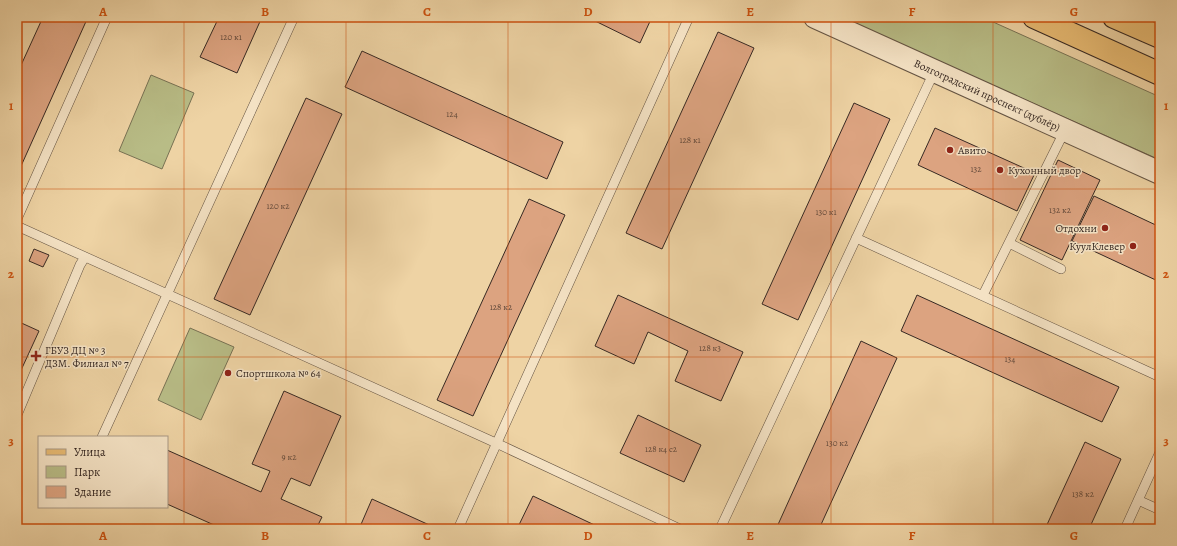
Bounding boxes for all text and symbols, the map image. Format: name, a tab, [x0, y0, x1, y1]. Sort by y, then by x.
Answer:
text: A	[98, 3, 108, 20]
text: B	[261, 3, 269, 20]
text: C	[423, 3, 431, 20]
text: D	[583, 3, 593, 20]
text: E	[746, 3, 754, 20]
text: F	[909, 3, 916, 20]
text: G	[1070, 3, 1078, 20]
house number: 120 к1	[220, 31, 242, 43]
street label: Волгоградский проспект (дублёр)	[911, 56, 1063, 135]
text: 1	[9, 97, 14, 114]
text: 1	[1164, 97, 1169, 114]
house number: 124	[446, 108, 458, 120]
house number: 128 к1	[679, 134, 701, 146]
place label: Авито	[957, 143, 987, 158]
marker: Авито	[945, 145, 955, 155]
house number: 132	[970, 163, 982, 175]
place label: Кухонный двор	[1008, 163, 1081, 178]
marker: Кухонный двор	[995, 165, 1005, 175]
house number: 120 к2	[267, 200, 290, 212]
house number: 132 к2	[1049, 204, 1072, 216]
house number: 130 к1	[815, 206, 837, 218]
place label: Отдохни	[1056, 221, 1097, 236]
marker: Отдохни	[1100, 223, 1110, 233]
place label: КуулКлевер	[1069, 239, 1125, 254]
marker: КуулКлевер	[1128, 241, 1138, 251]
text: 2	[8, 265, 15, 282]
text: 2	[1163, 265, 1170, 282]
house number: 128 к2	[490, 301, 513, 313]
house number: 128 к3	[699, 342, 721, 354]
place label: ГБУЗ ДЦ № 3 ДЗМ. Филиал № 7	[45, 343, 129, 371]
marker: ГБУЗ ДЦ № 3 ДЗМ. Филиал № 7	[30, 350, 42, 362]
house number: 134	[1005, 353, 1015, 365]
place label: Спортшкола № 64	[236, 366, 321, 381]
marker: Спортшкола № 64	[223, 368, 233, 378]
text: 3	[8, 432, 14, 449]
text: 3	[1163, 432, 1169, 449]
legend	[38, 436, 168, 508]
house number: 130 к2	[826, 437, 849, 449]
house number: 128 к4 с2	[645, 443, 678, 455]
text: Улица	[74, 444, 106, 460]
house number: 9 к2	[282, 451, 297, 463]
text: Парк	[74, 464, 100, 480]
text: Здание	[74, 484, 111, 500]
house number: 138 к2	[1072, 488, 1095, 500]
text: A	[98, 527, 108, 544]
text: B	[261, 527, 269, 544]
text: C	[423, 527, 431, 544]
text: D	[583, 527, 593, 544]
text: E	[746, 527, 754, 544]
text: F	[909, 527, 916, 544]
text: G	[1070, 527, 1078, 544]

